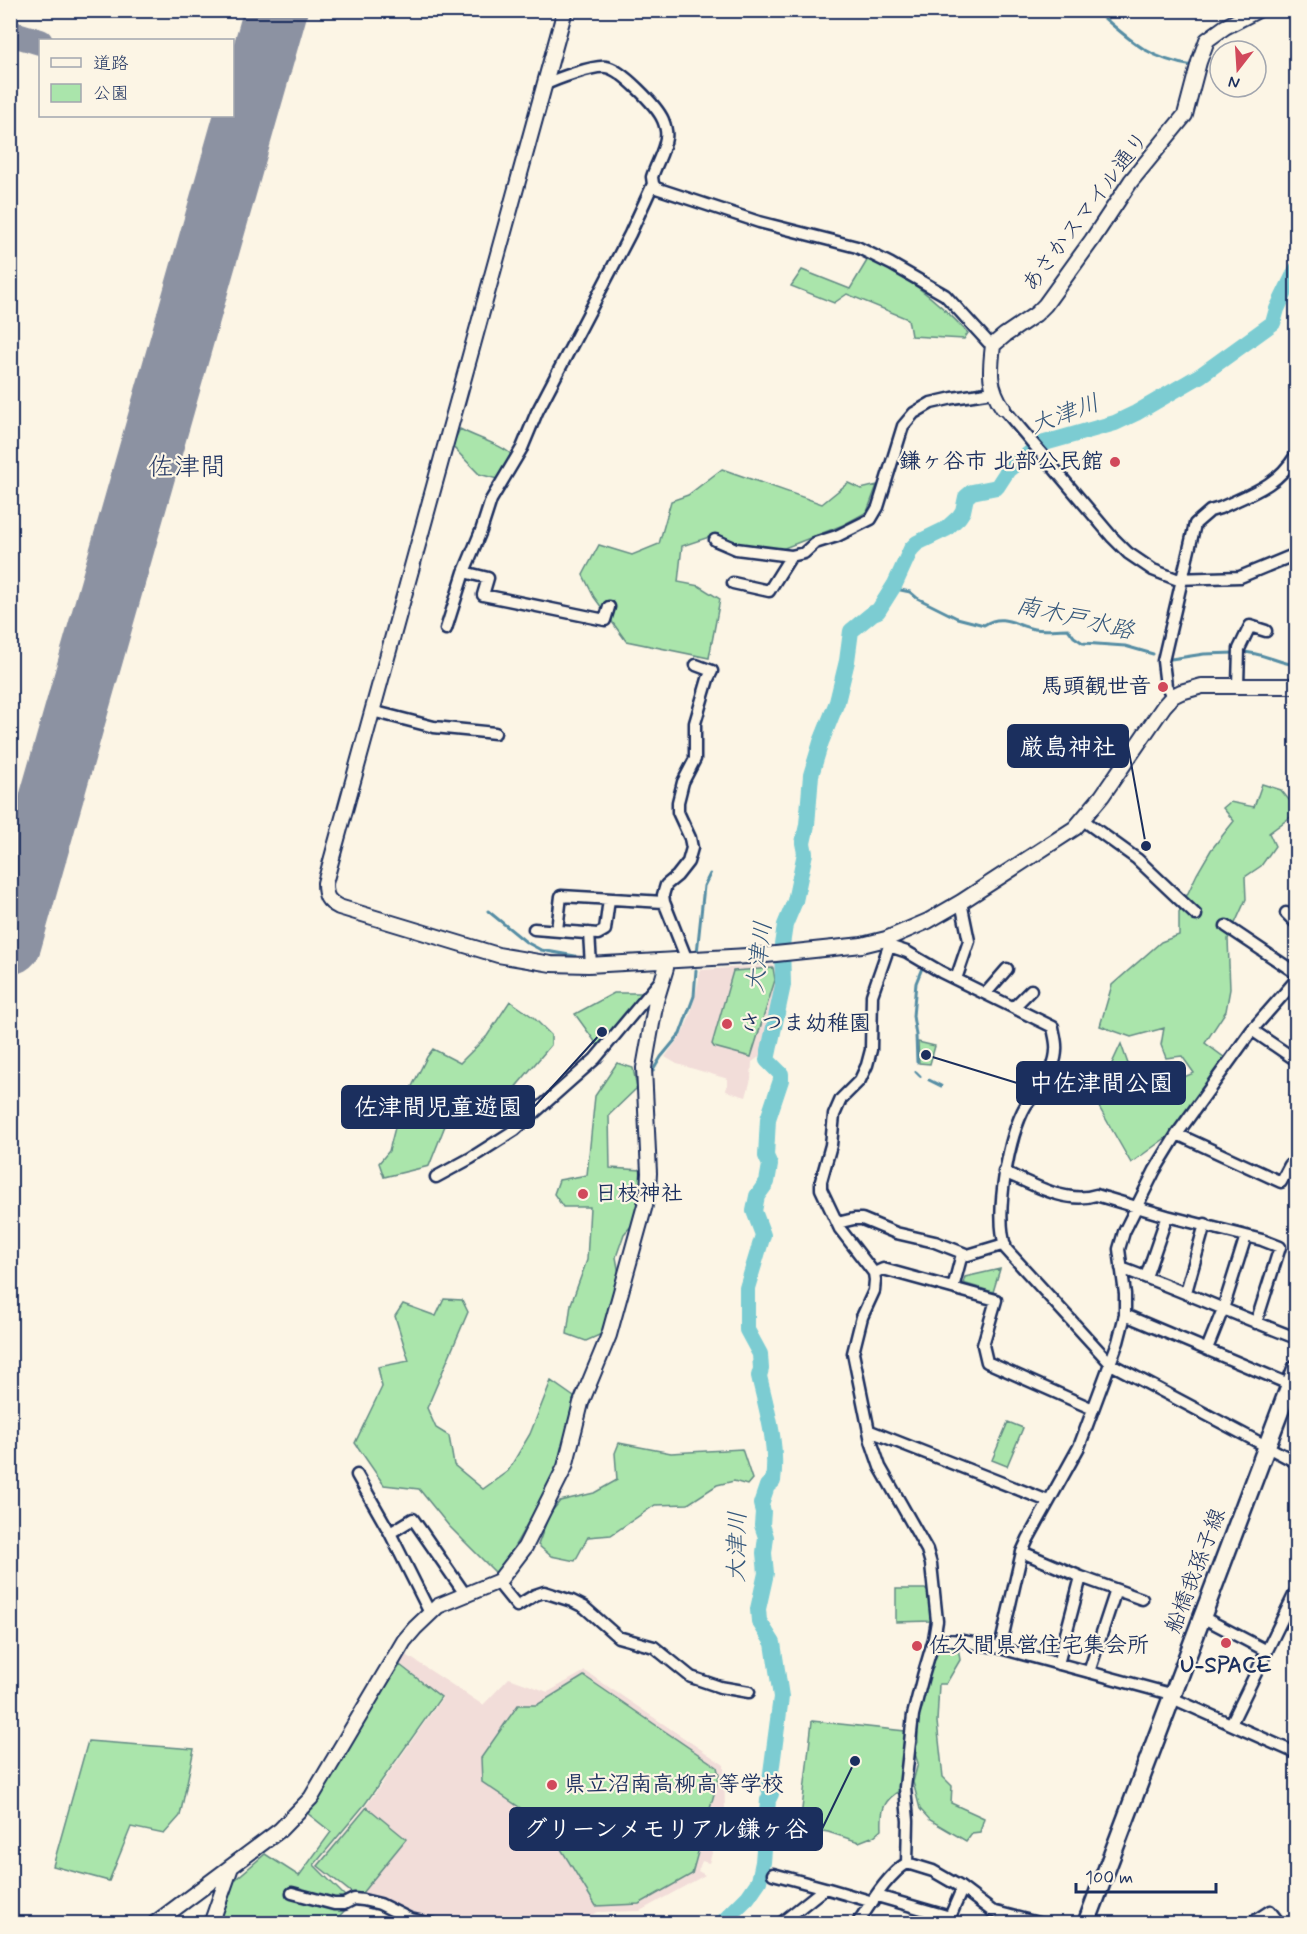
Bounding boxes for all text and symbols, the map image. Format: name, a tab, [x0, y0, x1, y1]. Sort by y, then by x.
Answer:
legend	[39, 39, 234, 117]
north arrow	[1208, 39, 1268, 99]
text: 道路	[93, 52, 129, 76]
text: N	[1226, 70, 1242, 94]
text: 公園	[93, 82, 129, 106]
street label: あさかスマイル通り	[1016, 126, 1156, 298]
water label: 大津川	[1026, 388, 1104, 442]
place label: 鎌ヶ谷市 北部公民館	[899, 448, 1103, 476]
district label: 佐津間	[148, 451, 226, 485]
marker: 鎌ヶ谷市 北部公民館	[1108, 455, 1122, 469]
water label: 南木戸水路	[1013, 590, 1139, 648]
place label: 馬頭観世音	[1041, 673, 1151, 701]
marker: 馬頭観世音	[1156, 680, 1170, 694]
callout: 厳島神社	[1008, 725, 1128, 767]
text: 厳島神社	[1020, 733, 1116, 764]
water label: 大津川	[740, 919, 780, 995]
place label: さつま幼稚園	[739, 1010, 871, 1038]
marker: さつま幼稚園	[720, 1017, 734, 1031]
callout: 中佐津間公園	[1017, 1062, 1185, 1104]
text: 中佐津間公園	[1029, 1069, 1173, 1100]
callout: 佐津間児童遊園	[342, 1086, 534, 1128]
text: 佐津間児童遊園	[354, 1093, 522, 1124]
place label: 日枝神社	[595, 1180, 683, 1208]
marker: 日枝神社	[576, 1187, 590, 1201]
street label: 船橋我孫子線	[1159, 1504, 1233, 1638]
water label: 大津川	[722, 1511, 754, 1583]
place label: 佐久間県営住宅集会所	[929, 1632, 1149, 1660]
marker: U-SPACE	[1219, 1636, 1233, 1650]
marker: 佐久間県営住宅集会所	[910, 1639, 924, 1653]
place label: U-SPACE	[1180, 1652, 1272, 1680]
place label: 県立沼南高柳高等学校	[564, 1771, 784, 1799]
marker: 県立沼南高柳高等学校	[545, 1778, 559, 1792]
callout: グリーンメモリアル鎌ヶ谷	[510, 1808, 822, 1850]
text: グリーンメモリアル鎌ヶ谷	[523, 1815, 809, 1846]
scale bar	[1076, 1856, 1216, 1894]
text: 100 m	[1085, 1866, 1133, 1890]

